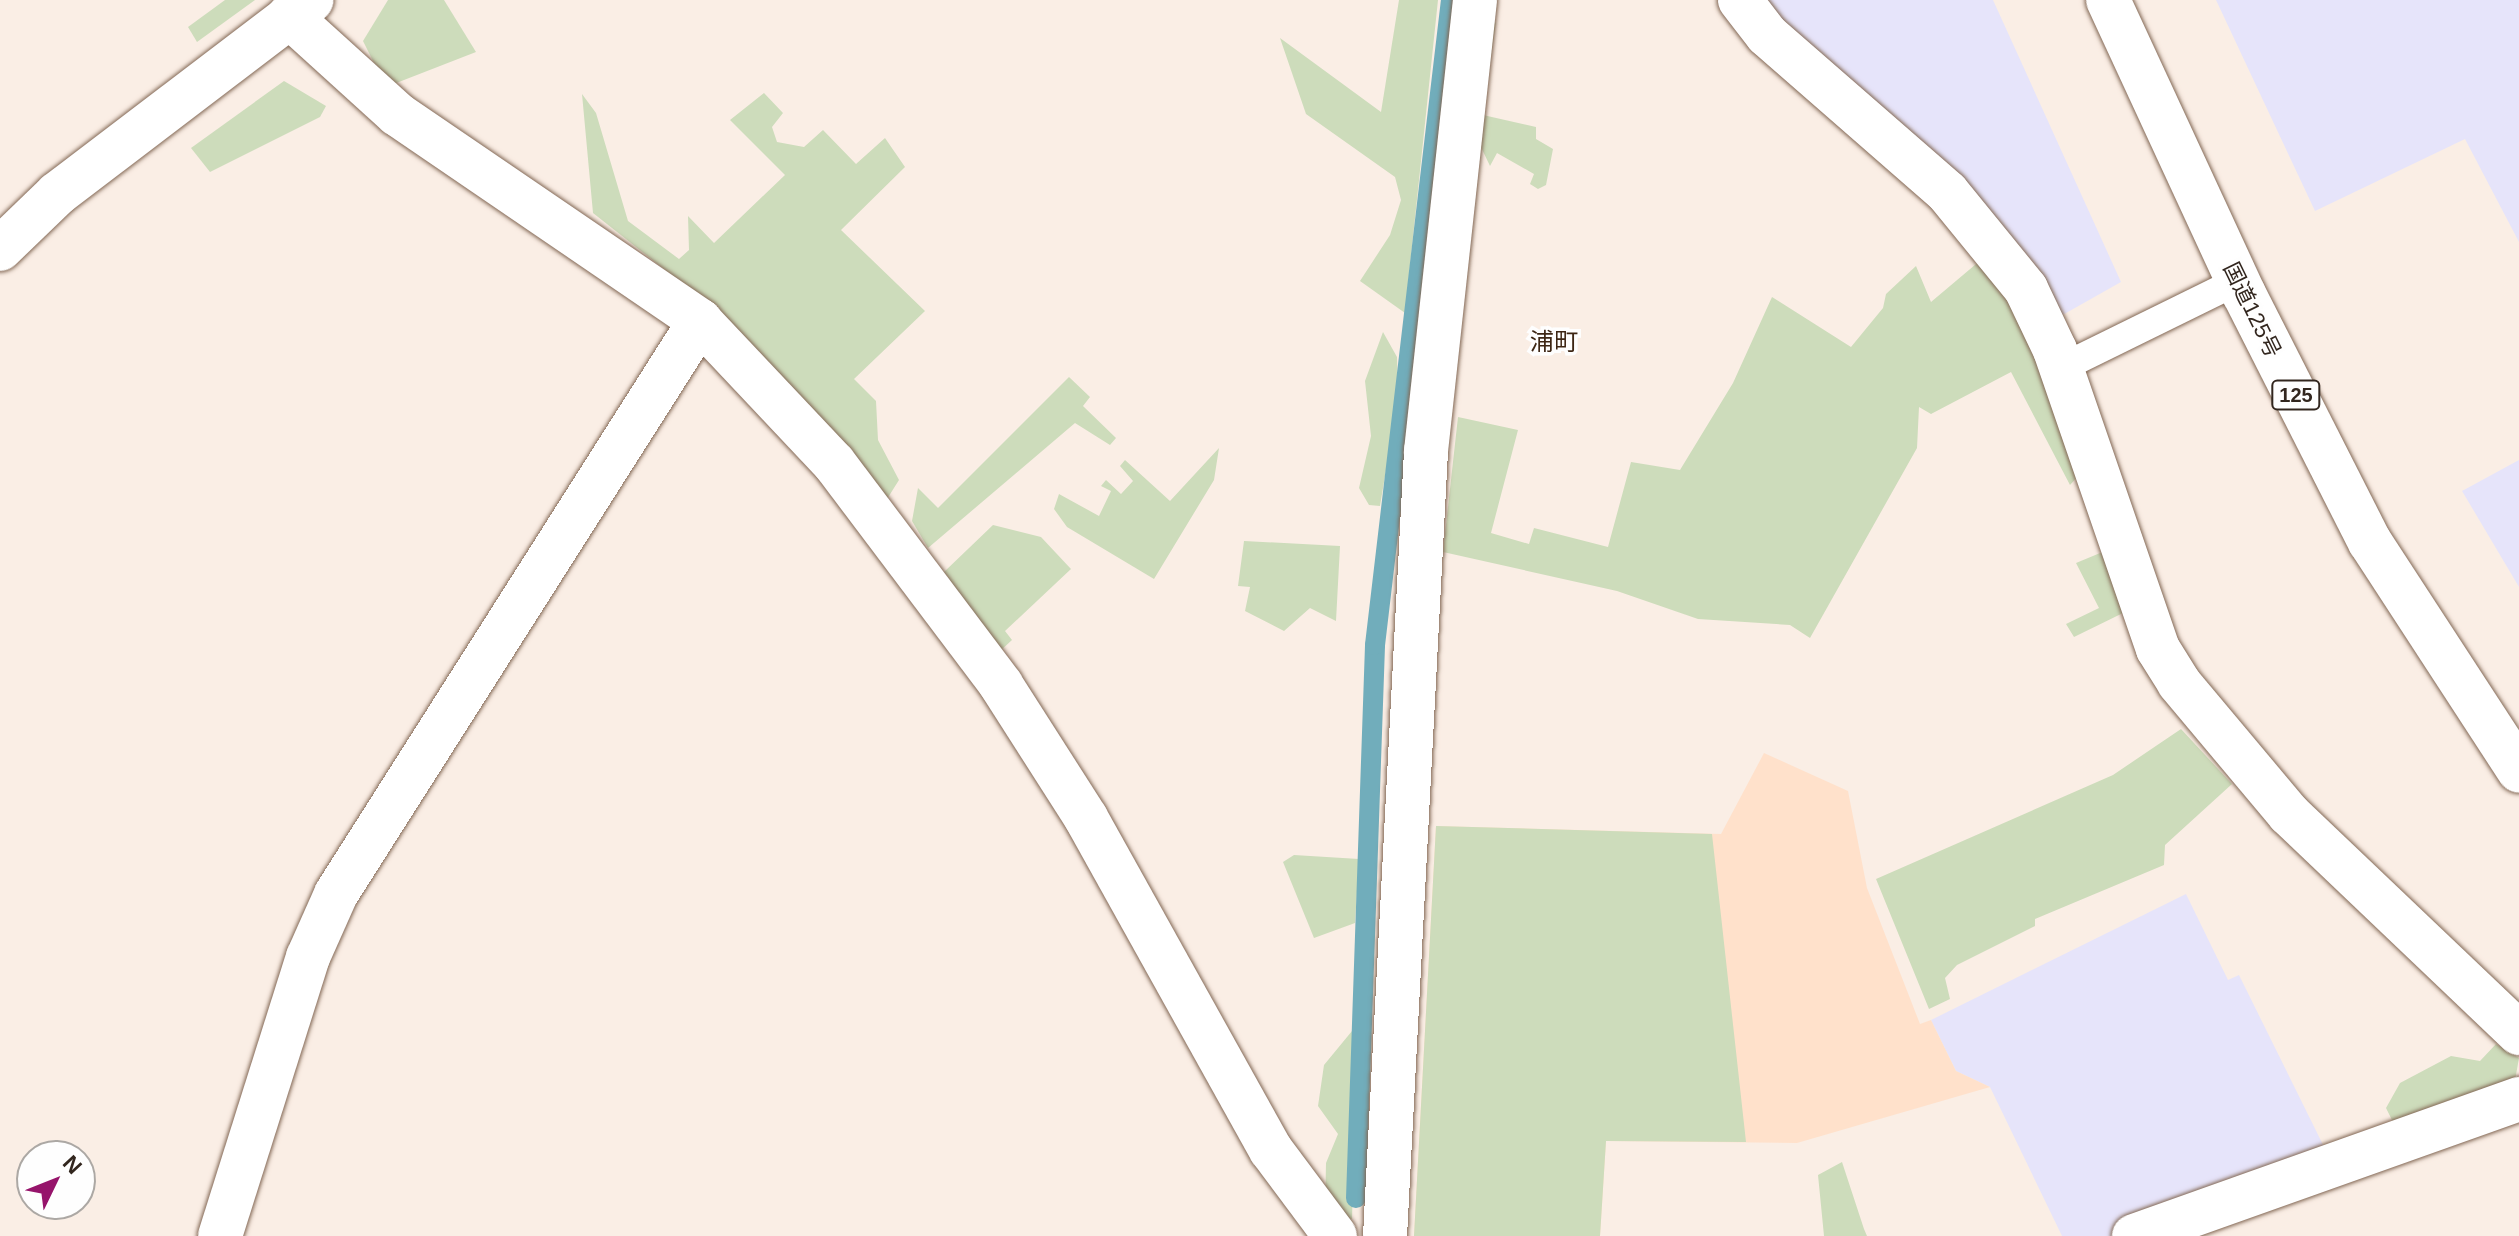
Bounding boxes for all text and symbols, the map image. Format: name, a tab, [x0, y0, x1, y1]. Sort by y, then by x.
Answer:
street label: 国道125号	[2218, 258, 2286, 362]
district label: 浦町	[1530, 328, 1578, 356]
road number: 125	[2270, 379, 2322, 411]
north arrow	[16, 1140, 96, 1220]
text: N	[58, 1150, 87, 1179]

